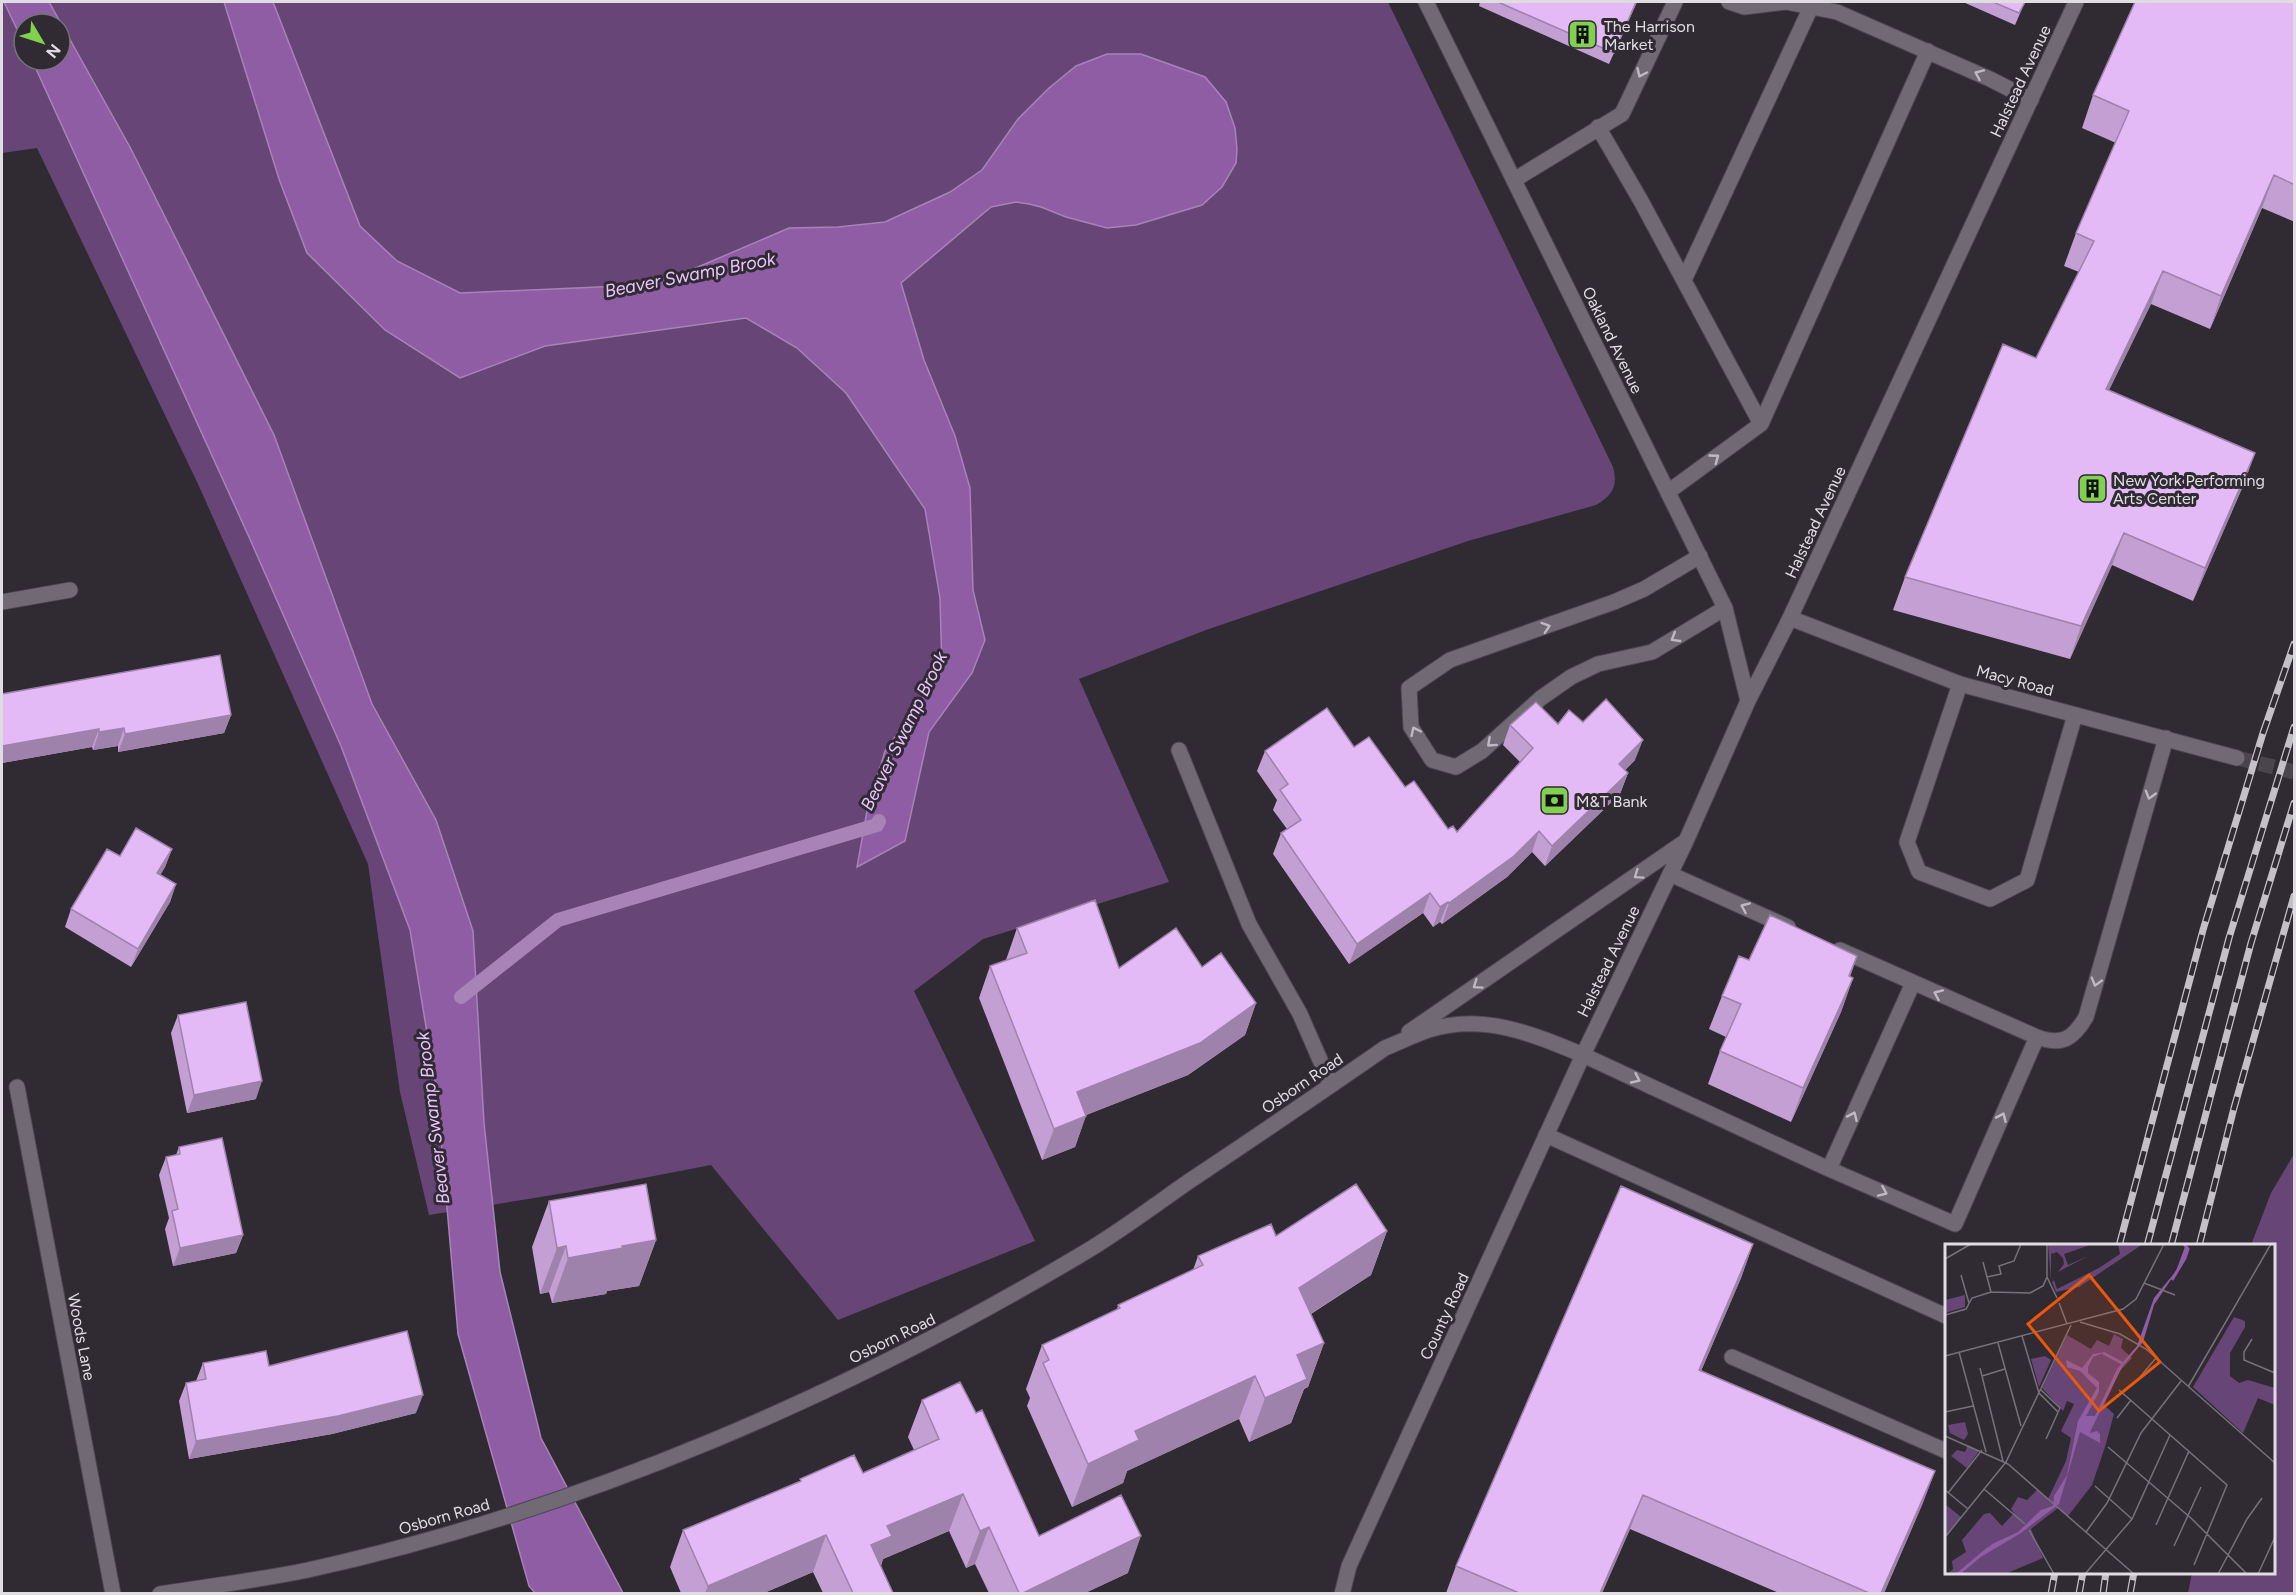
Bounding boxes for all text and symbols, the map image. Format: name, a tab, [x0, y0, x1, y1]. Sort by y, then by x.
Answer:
north arrow	[12, 12, 72, 72]
place label: The Harrison Market	[1604, 17, 1695, 54]
building icon: The Harrison Market	[1567, 19, 1599, 51]
street label: Halstead Avenue	[1986, 22, 2055, 140]
text: N	[42, 40, 65, 62]
one-way arrow	[1636, 67, 1648, 78]
one-way arrow	[1974, 69, 1985, 81]
water label: Beaver Swamp Brook	[603, 247, 779, 302]
street label: Oakland Avenue	[1579, 284, 1647, 397]
one-way arrow	[1708, 454, 1719, 465]
street label: Halstead Avenue	[1781, 463, 1850, 581]
place label: New York Performing Arts Center	[2113, 471, 2265, 508]
building icon: New York Performing Arts Center	[2076, 473, 2108, 505]
one-way arrow	[1540, 622, 1551, 634]
one-way arrow	[1671, 631, 1681, 643]
water label: Beaver Swamp Brook	[856, 647, 953, 814]
street label: Macy Road	[1974, 661, 2056, 700]
one-way arrow	[1410, 726, 1422, 737]
one-way arrow	[1487, 736, 1498, 747]
bank icon: M&T Bank	[1539, 785, 1571, 817]
one-way arrow	[2145, 789, 2157, 800]
place label: M&T Bank	[1576, 792, 1647, 811]
one-way arrow	[1633, 868, 1644, 879]
street label: Halstead Avenue	[1573, 902, 1644, 1020]
one-way arrow	[1740, 903, 1751, 915]
one-way arrow	[2091, 977, 2104, 987]
one-way arrow	[1473, 978, 1484, 989]
one-way arrow	[1934, 989, 1945, 1001]
water label: Beaver Swamp Brook	[411, 1029, 455, 1206]
street label: Osborn Road	[1258, 1049, 1346, 1117]
one-way arrow	[1629, 1072, 1640, 1084]
one-way arrow	[1846, 1111, 1858, 1122]
one-way arrow	[1994, 1112, 2006, 1123]
one-way arrow	[1876, 1185, 1887, 1197]
inset map	[1945, 1244, 2275, 1574]
street label: County Road	[1416, 1270, 1473, 1363]
street label: Woods Lane	[64, 1292, 99, 1382]
street label: Osborn Road	[846, 1309, 938, 1368]
street label: Osborn Road	[397, 1494, 492, 1539]

